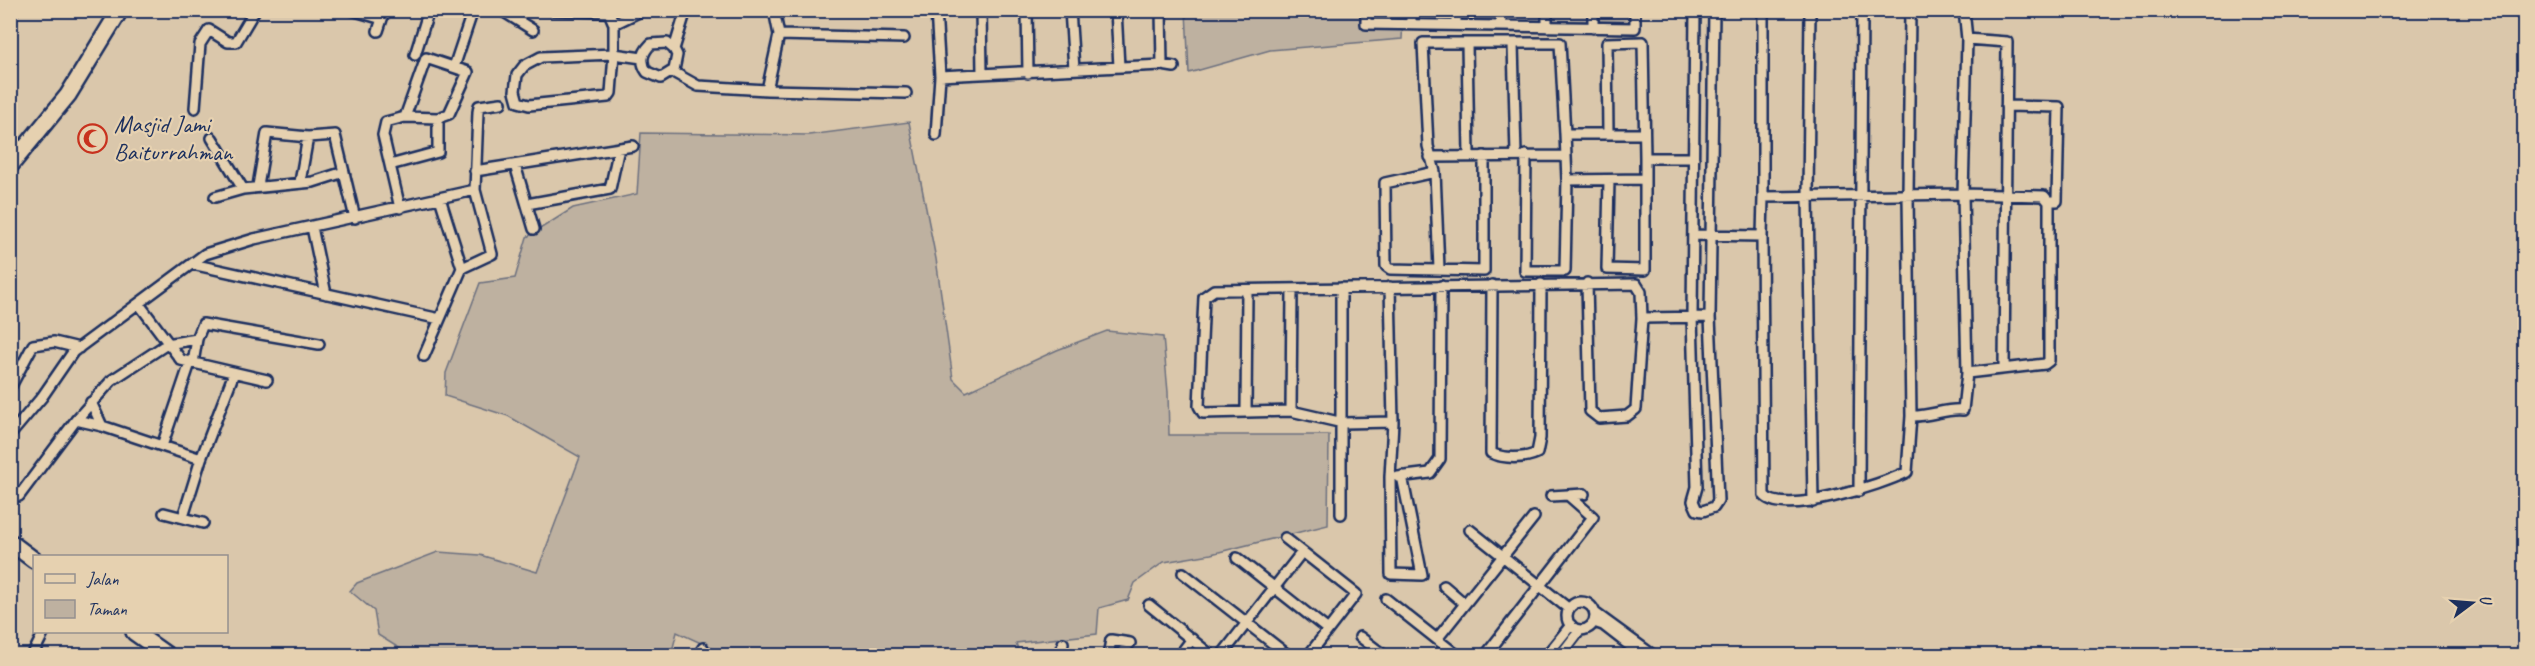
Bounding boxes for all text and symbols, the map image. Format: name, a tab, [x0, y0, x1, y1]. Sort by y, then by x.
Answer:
place label: Masjid Jami Baiturrahman	[114, 109, 233, 167]
mosque icon: Masjid Jami Baiturrahman	[77, 122, 109, 154]
legend	[33, 555, 228, 633]
text: Jalan	[86, 568, 119, 590]
north arrow	[2442, 573, 2502, 633]
text: U	[2475, 593, 2497, 609]
text: Taman	[87, 598, 128, 620]

